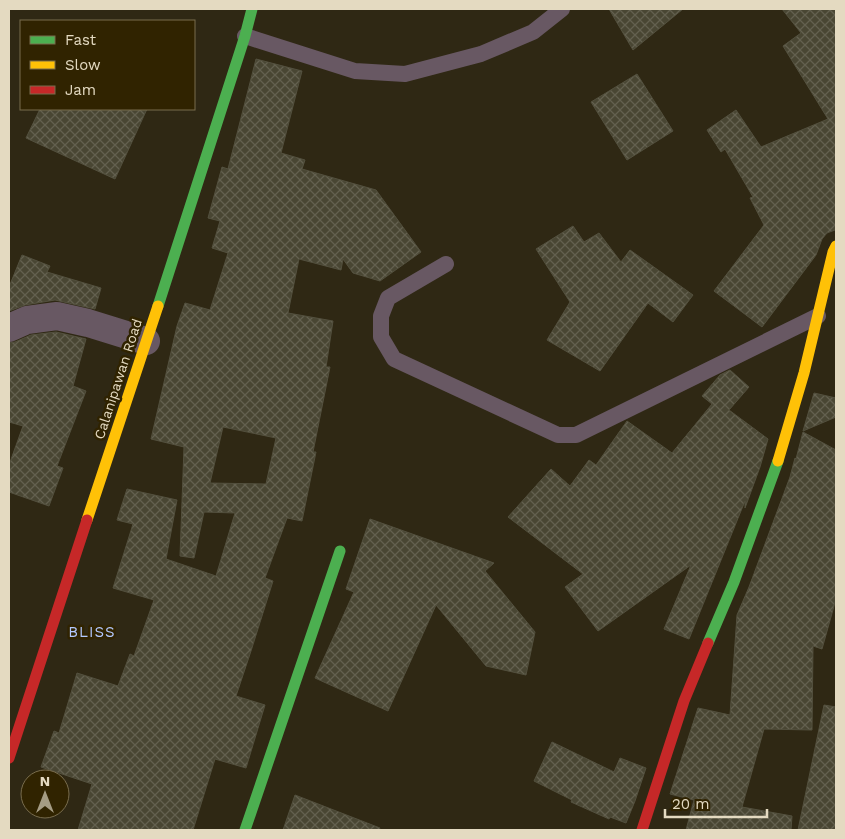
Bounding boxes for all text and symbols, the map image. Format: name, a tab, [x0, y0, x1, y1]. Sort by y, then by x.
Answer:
legend	[20, 20, 195, 110]
text: Fast	[65, 31, 97, 49]
text: Slow	[65, 56, 101, 74]
text: Jam	[65, 81, 96, 99]
street label: Calanipawan Road	[91, 317, 145, 441]
district label: BLISS	[68, 623, 116, 641]
north arrow	[20, 769, 70, 819]
text: N	[40, 773, 50, 789]
scale bar	[665, 786, 768, 818]
text: 20 m	[672, 795, 710, 813]

